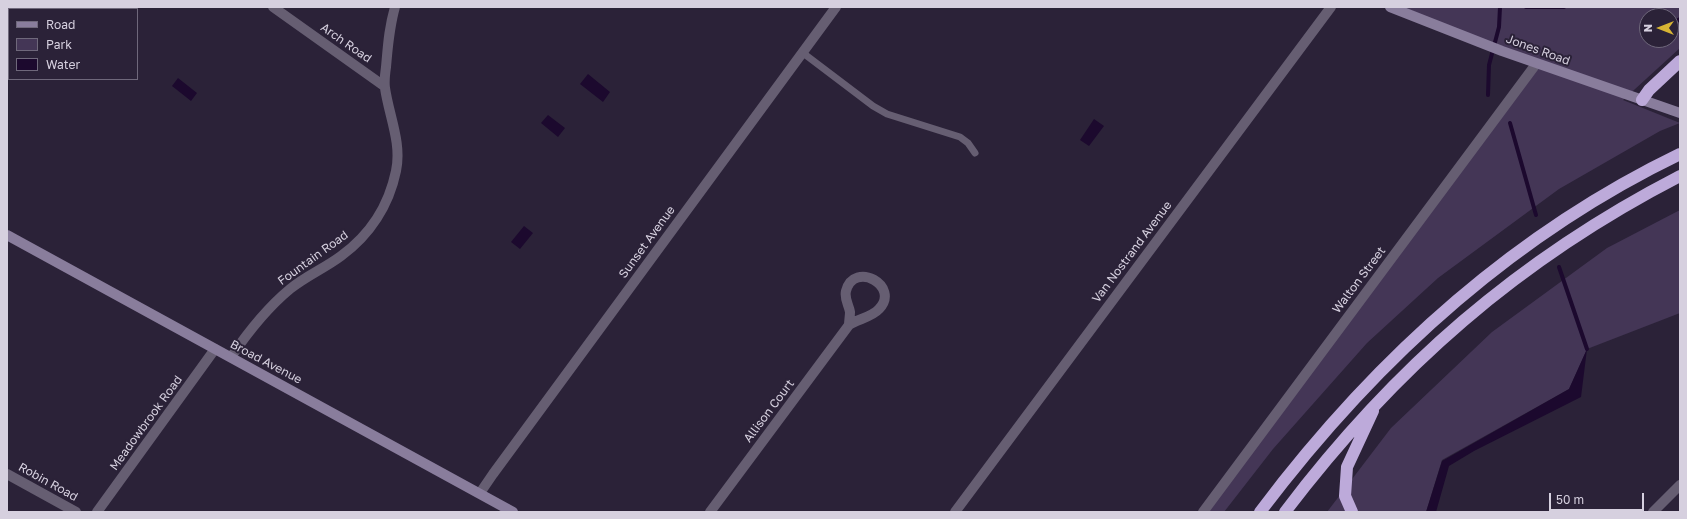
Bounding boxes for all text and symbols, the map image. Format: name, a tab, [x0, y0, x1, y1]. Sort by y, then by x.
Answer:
legend	[8, 8, 138, 80]
north arrow	[1639, 8, 1679, 48]
text: Road	[46, 17, 75, 32]
street label: Arch Road	[318, 20, 374, 66]
text: N	[1641, 24, 1654, 32]
street label: Jones Road	[1504, 32, 1572, 68]
text: Park	[46, 37, 72, 52]
text: Water	[46, 57, 80, 72]
street label: Van Nostrand Avenue	[1089, 198, 1175, 306]
street label: Sunset Avenue	[616, 203, 678, 281]
street label: Fountain Road	[275, 228, 351, 288]
street label: Walton Street	[1329, 244, 1389, 316]
street label: Broad Avenue	[228, 337, 304, 387]
street label: Meadowbrook Road	[107, 373, 185, 473]
street label: Allison Court	[741, 377, 797, 445]
street label: Robin Road	[16, 460, 80, 504]
scale bar	[1551, 485, 1646, 511]
text: 50 m	[1556, 492, 1584, 507]

